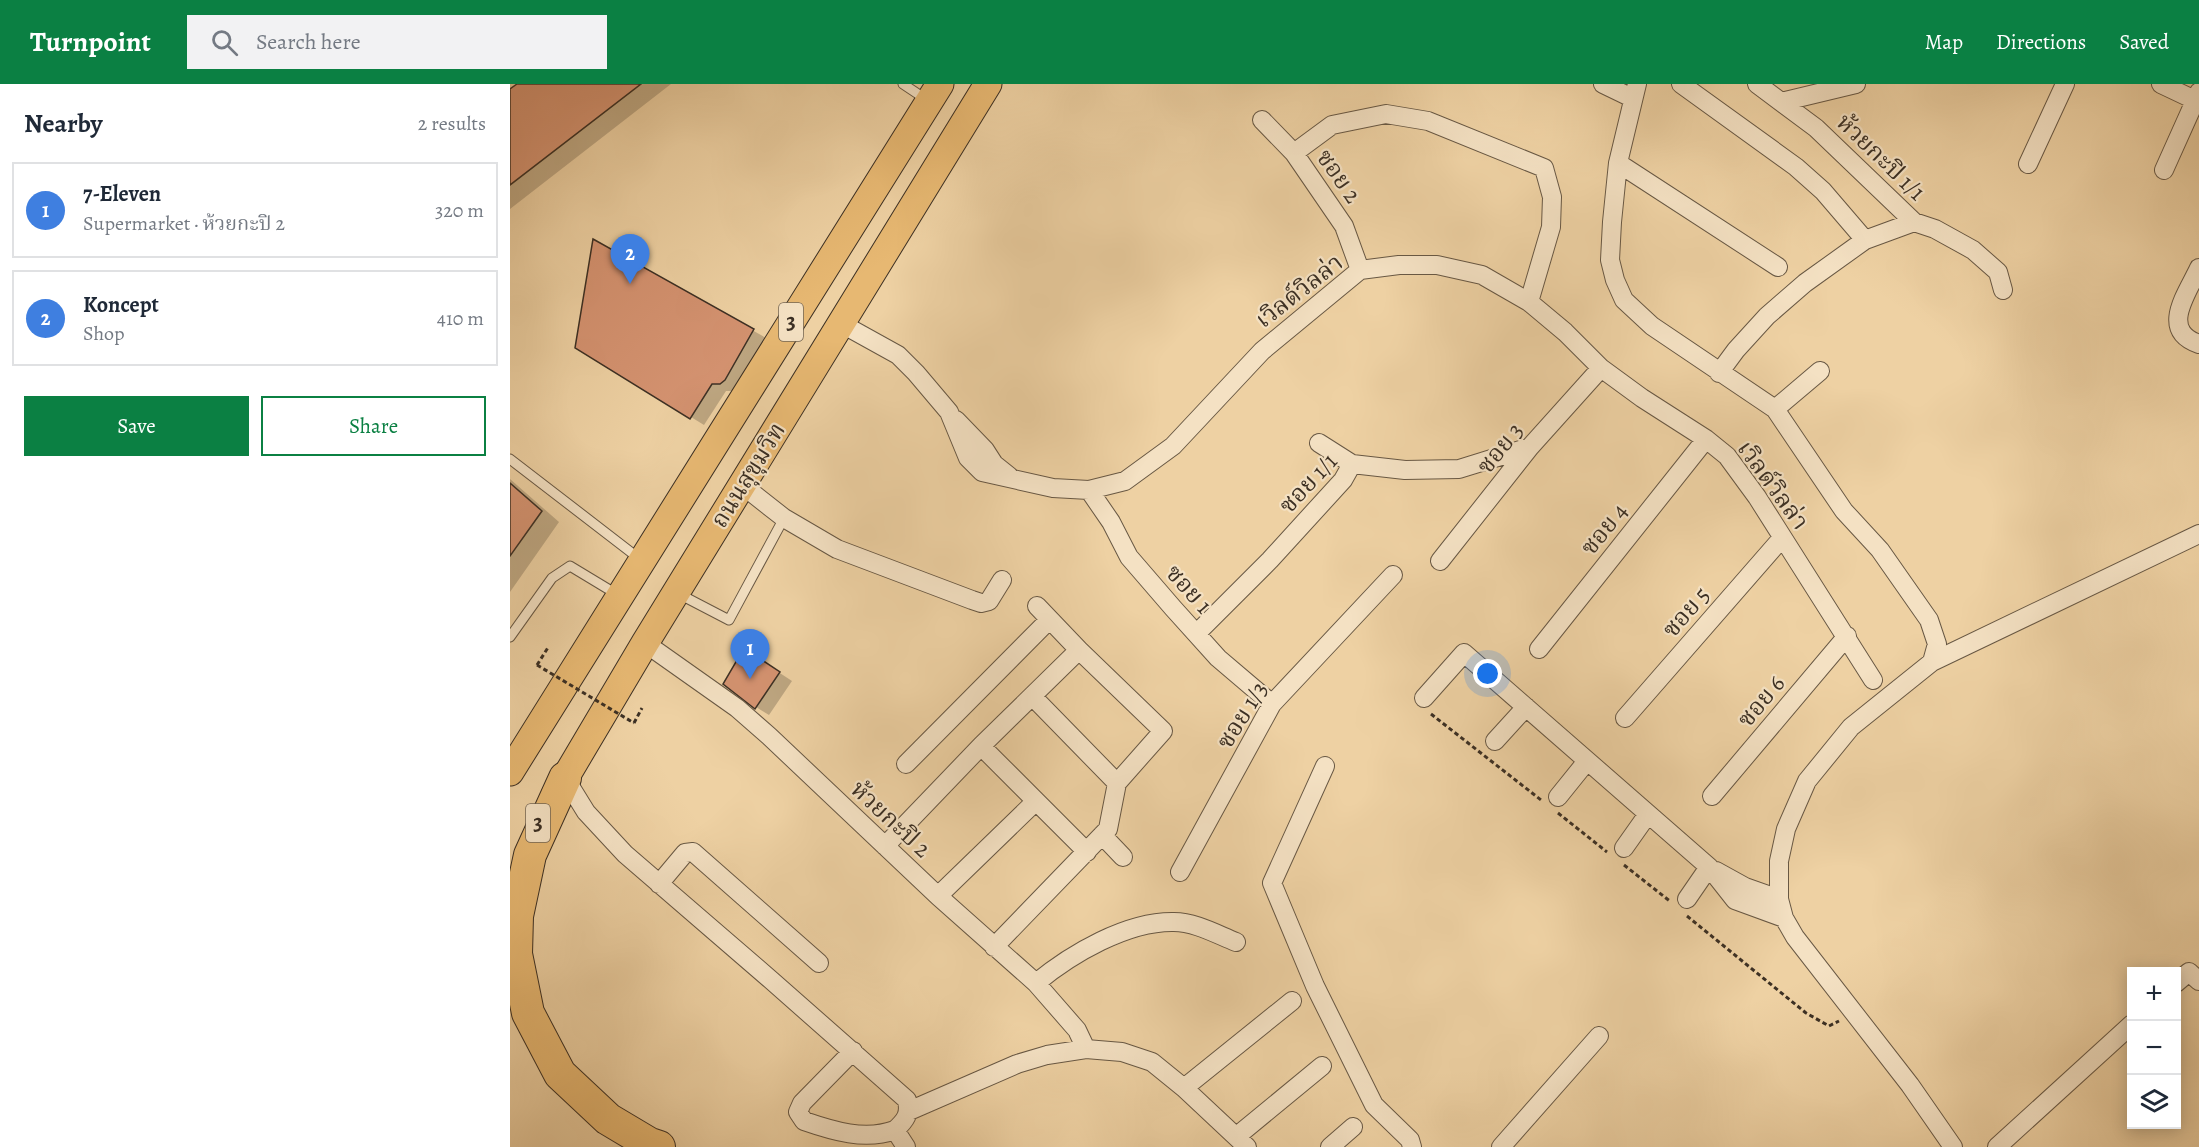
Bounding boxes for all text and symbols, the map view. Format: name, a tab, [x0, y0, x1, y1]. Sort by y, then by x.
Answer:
search box	[187, 15, 607, 69]
text: Turnpoint	[30, 23, 151, 61]
icon: search	[208, 26, 241, 59]
text: Search here	[256, 27, 361, 57]
text: Map	[1925, 28, 1963, 56]
text: Directions	[1996, 28, 2086, 56]
text: Saved	[2119, 28, 2169, 56]
text: Nearby	[24, 106, 103, 141]
street label: ห้วยกะปิ 1/1	[1830, 107, 1932, 207]
text: 2 results	[418, 110, 486, 137]
street label: ซอย 2	[1309, 143, 1369, 209]
text: 7-Eleven	[83, 179, 161, 209]
text: 1	[42, 197, 49, 224]
text: 320 m	[435, 197, 484, 224]
text: Supermarket · ห้วยกะปิ 2	[83, 210, 285, 237]
pin: 2	[610, 234, 650, 284]
street label: เวิลด์วิลล่า	[1248, 247, 1350, 335]
text: Koncept	[83, 290, 159, 320]
road number: 3	[779, 303, 803, 341]
text: 2	[41, 305, 50, 332]
text: 410 m	[437, 305, 484, 332]
text: Shop	[83, 320, 125, 347]
button: Save	[24, 396, 249, 456]
button: Share	[261, 396, 486, 456]
street label: ถนนสุขุมวิท	[703, 416, 793, 534]
street label: ซอย 3	[1469, 416, 1531, 480]
street label: เวิลด์วิลล่า	[1730, 434, 1816, 536]
street label: ซอย 1/1	[1272, 446, 1344, 520]
street label: ซอย 4	[1573, 496, 1635, 562]
street label: ซอย 1	[1158, 558, 1220, 620]
street label: ซอย 5	[1655, 580, 1717, 644]
pin: 1	[730, 630, 770, 679]
your location	[1473, 659, 1502, 688]
street label: ซอย 6	[1730, 668, 1792, 734]
street label: ซอย 1/3	[1209, 675, 1275, 755]
street label: ห้วยกะปิ 2	[844, 773, 938, 865]
road number: 3	[526, 804, 550, 842]
map controls	[2127, 967, 2181, 1129]
button: +	[2127, 967, 2181, 1021]
button: −	[2127, 1021, 2181, 1075]
button: layers	[2127, 1075, 2181, 1129]

